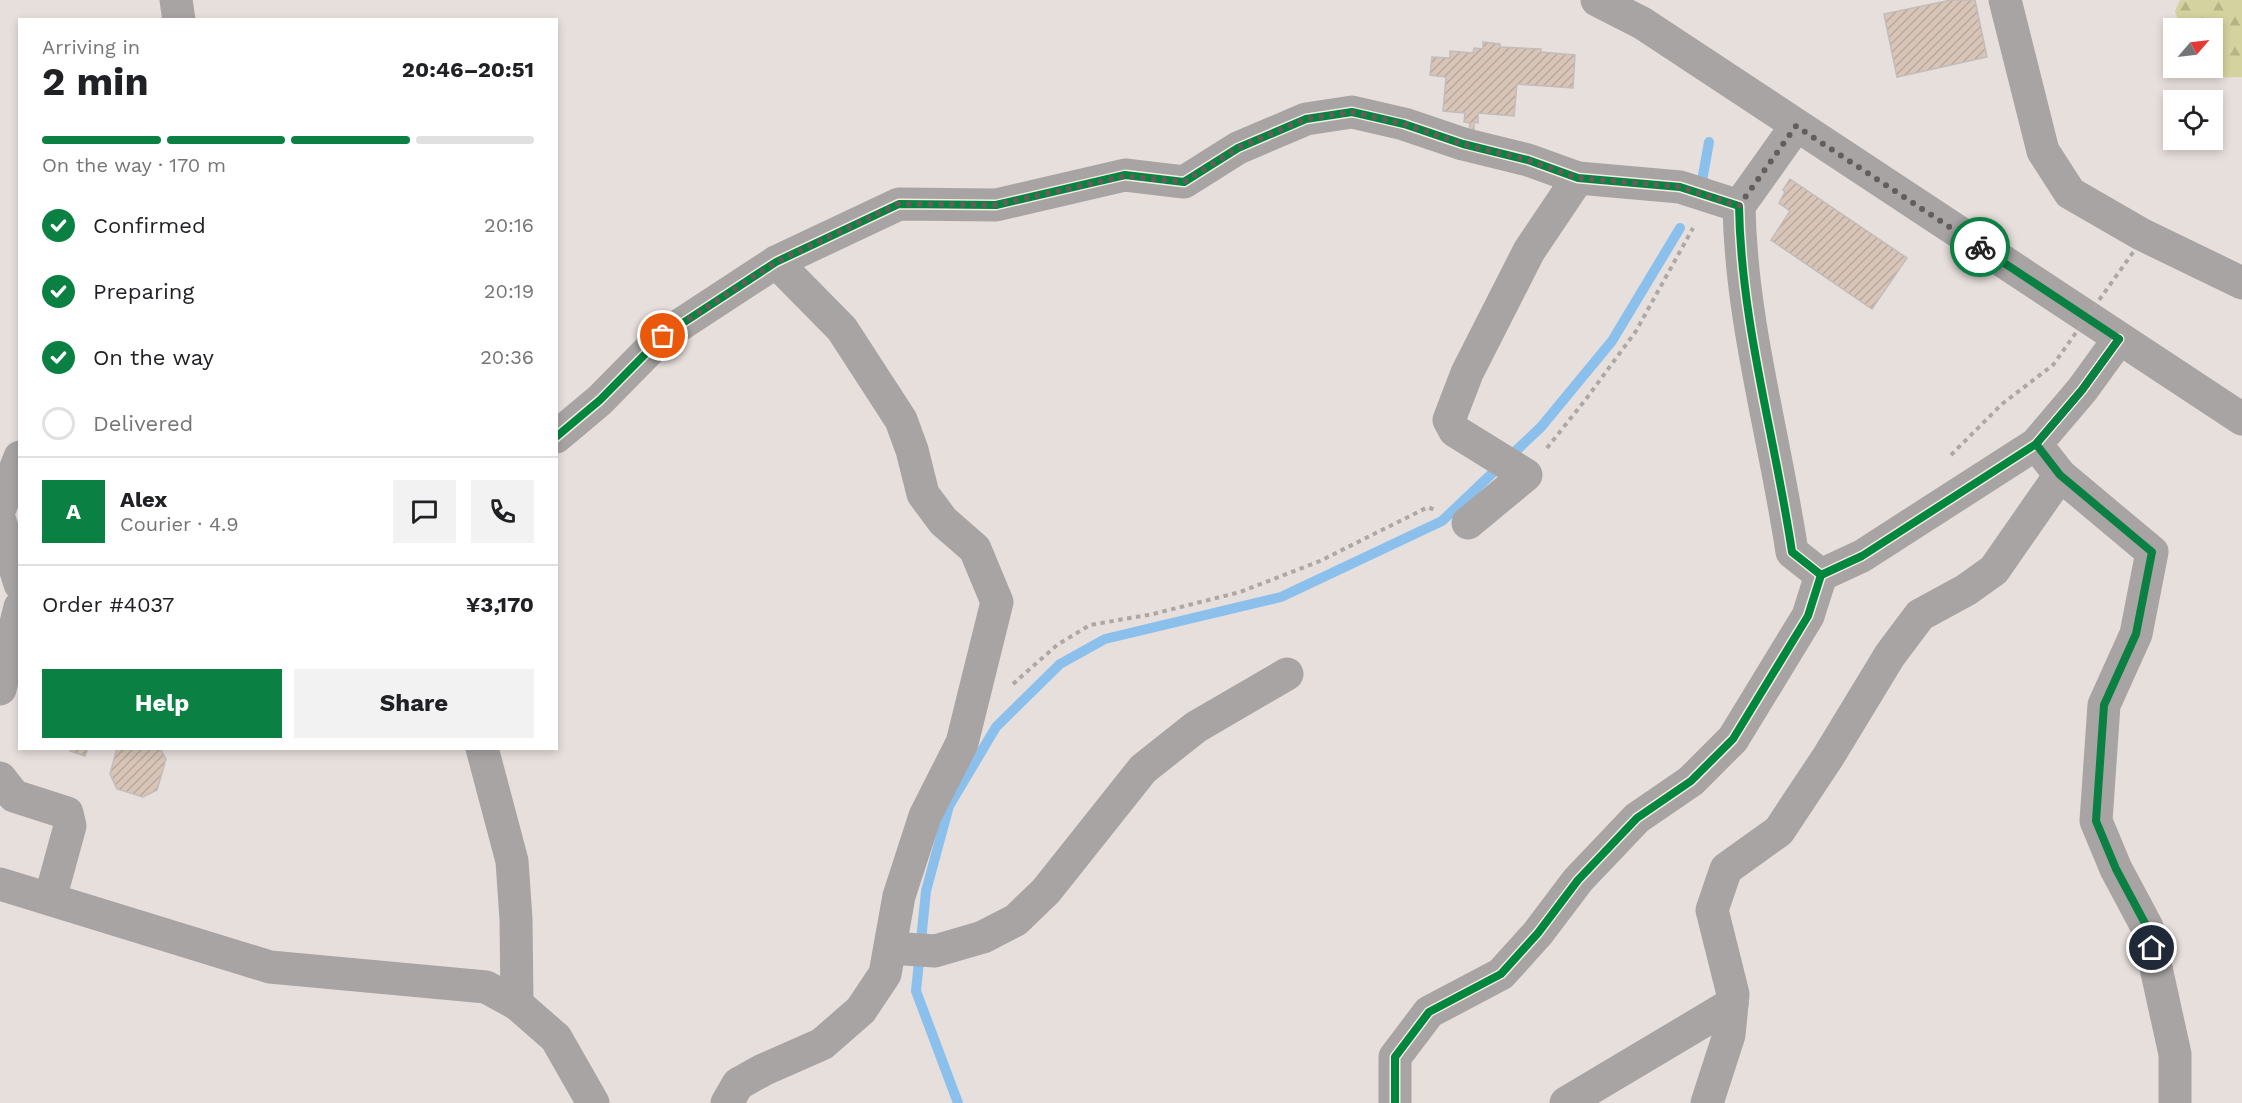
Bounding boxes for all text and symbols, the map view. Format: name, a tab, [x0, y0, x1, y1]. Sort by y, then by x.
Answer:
north arrow	[2163, 18, 2223, 78]
map controls	[2163, 18, 2223, 150]
text: Arriving in	[42, 35, 140, 59]
text: 20:46–20:51	[402, 57, 534, 82]
text: 2 min	[42, 59, 149, 104]
button: locate	[2163, 90, 2223, 150]
text: On the way · 170 m	[42, 153, 226, 177]
icon: check	[42, 209, 75, 242]
text: Confirmed	[93, 213, 206, 238]
text: 20:16	[484, 213, 534, 237]
courier	[1950, 217, 2010, 277]
icon: bike	[1964, 231, 1997, 264]
icon: check	[42, 275, 75, 308]
text: Preparing	[93, 279, 194, 304]
text: 20:19	[484, 279, 534, 303]
pin	[637, 310, 688, 361]
icon: bag	[646, 319, 679, 352]
icon: check	[42, 341, 75, 374]
text: On the way	[93, 345, 214, 370]
text: 20:36	[480, 345, 534, 369]
text: Delivered	[93, 411, 193, 436]
button: chat	[393, 480, 456, 543]
button: phone	[471, 480, 534, 543]
text: Alex	[120, 487, 167, 512]
text: A	[66, 499, 81, 524]
text: Courier · 4.9	[120, 512, 239, 536]
text: Order #4037	[42, 592, 174, 617]
text: ¥3,170	[466, 592, 534, 617]
button: Help	[42, 669, 282, 738]
button: Share	[294, 669, 534, 738]
pin	[2126, 922, 2177, 973]
icon: home	[2135, 931, 2168, 964]

